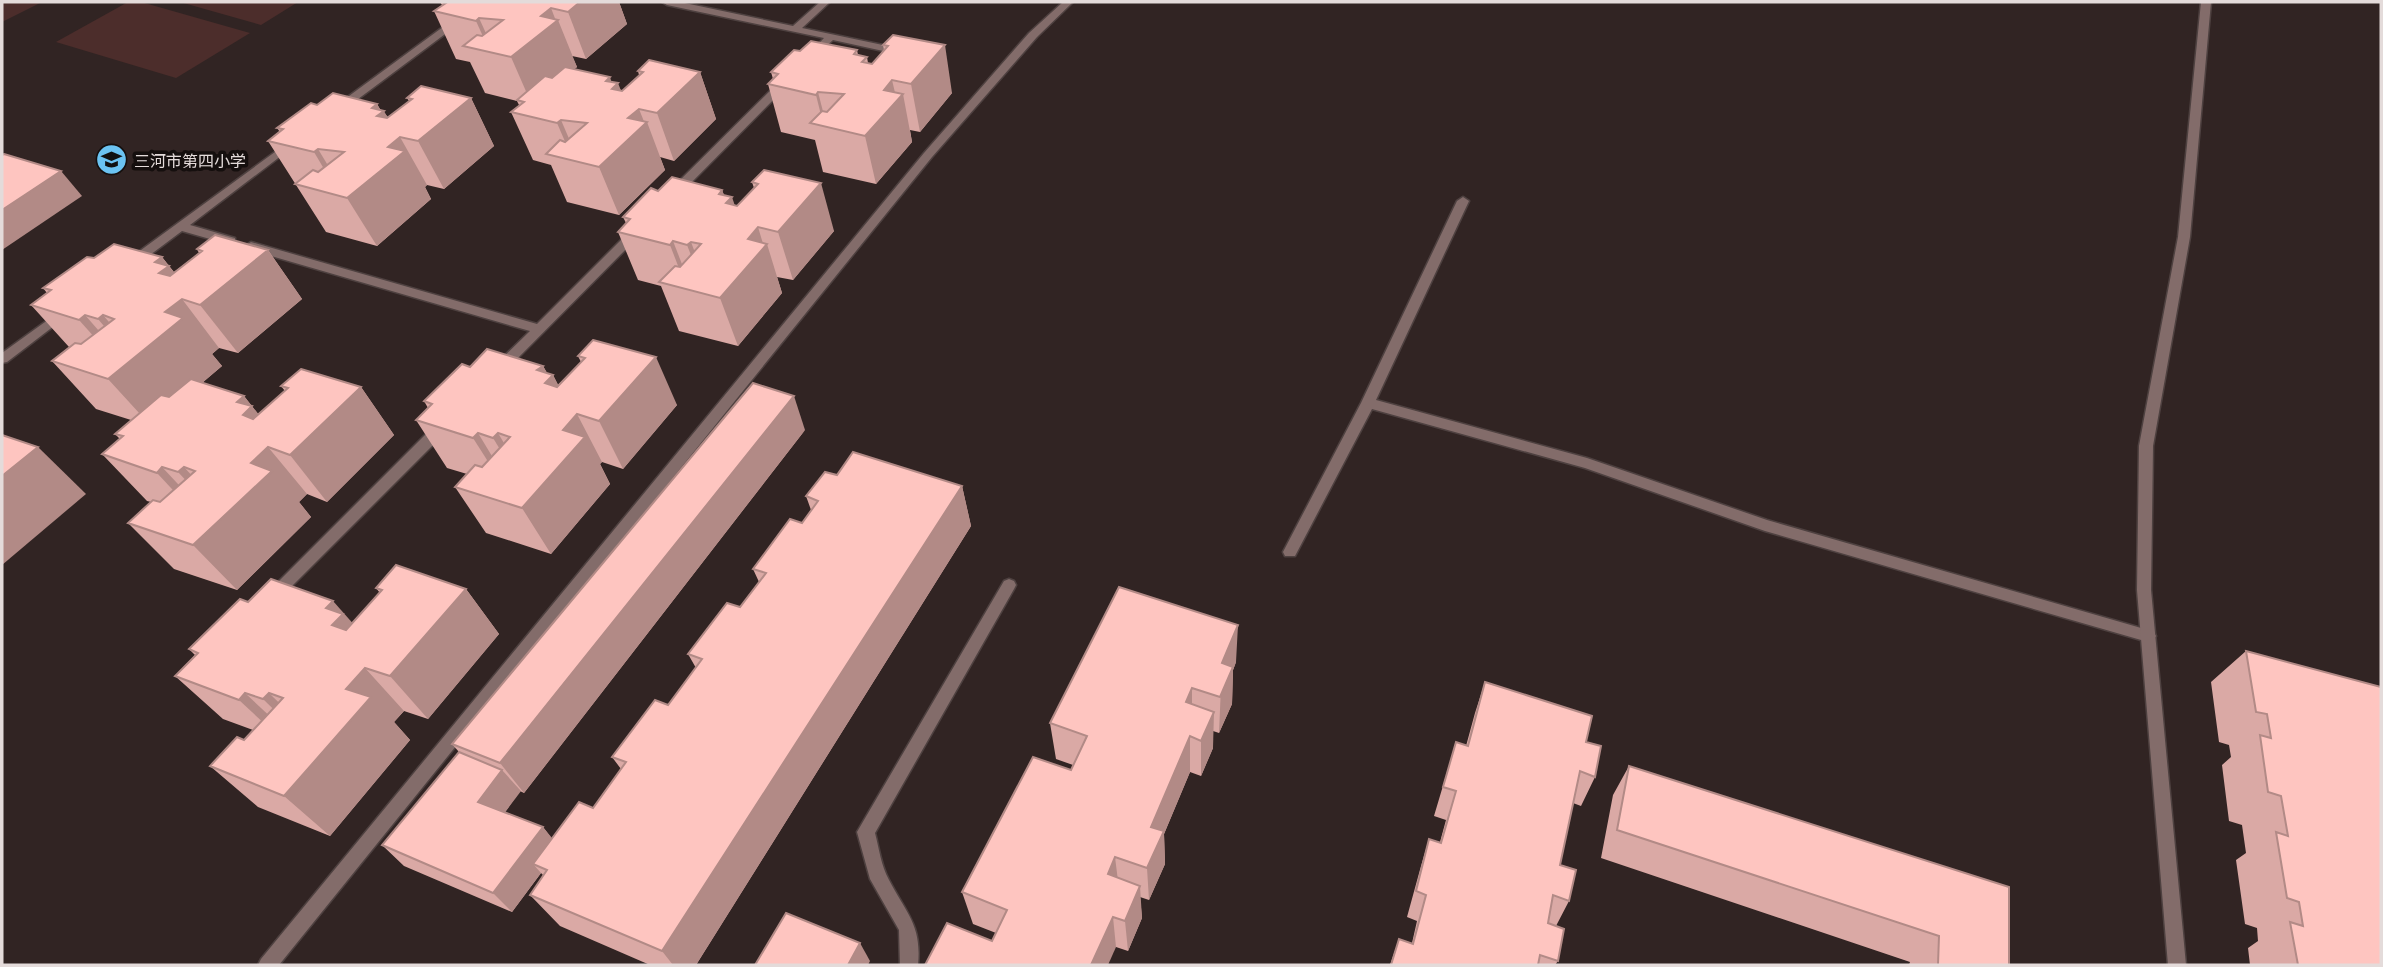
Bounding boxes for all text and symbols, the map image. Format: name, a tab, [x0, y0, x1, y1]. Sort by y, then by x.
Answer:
school or university icon: 三河市第四小学	[94, 143, 128, 177]
place label: 三河市第四小学	[134, 151, 246, 170]

